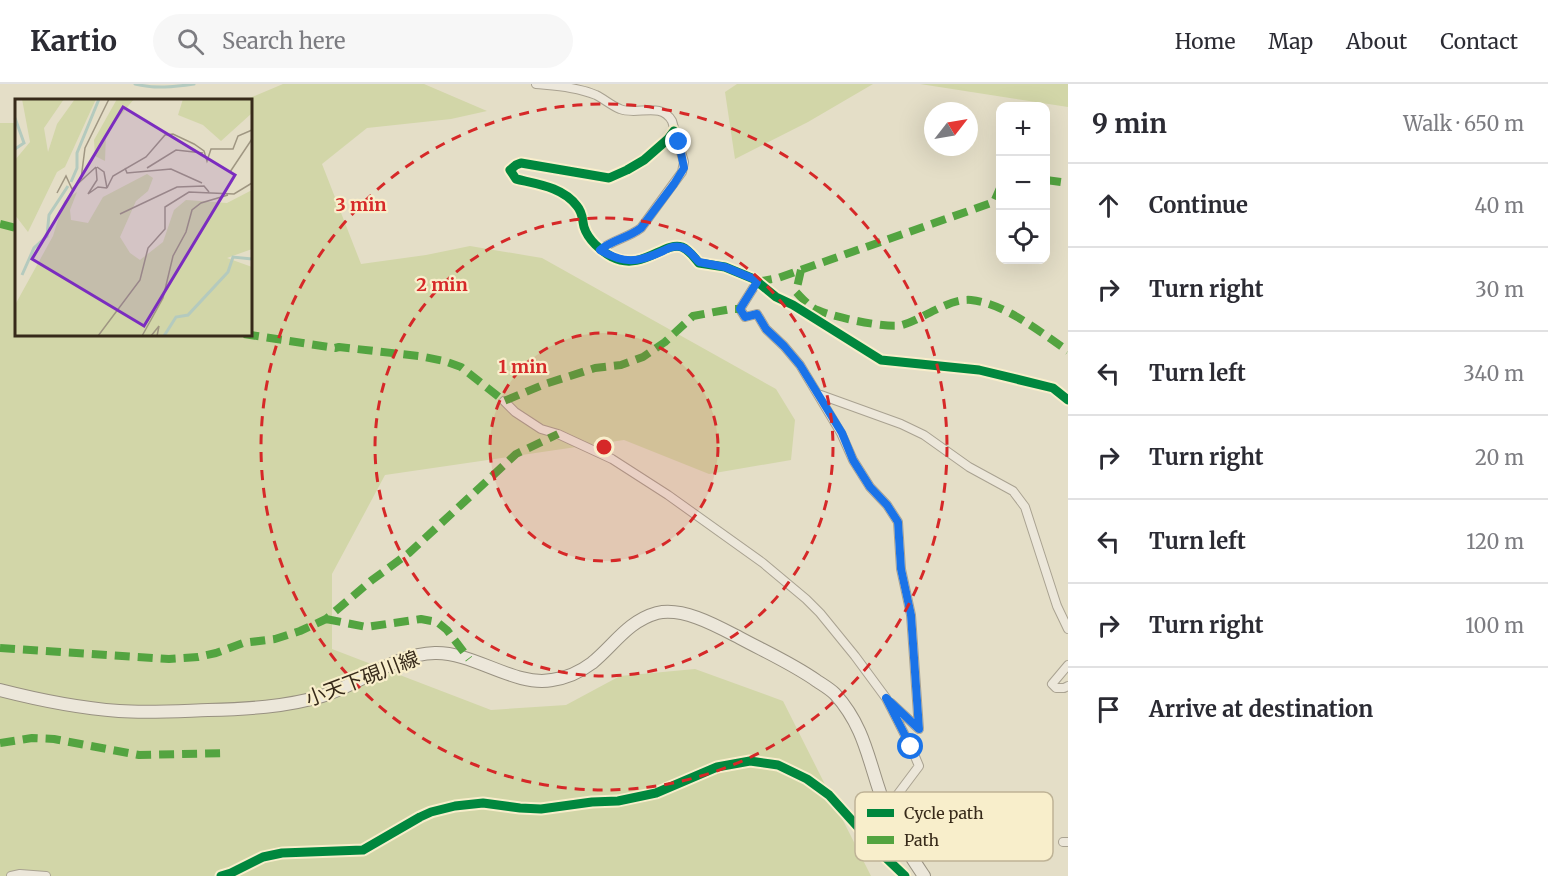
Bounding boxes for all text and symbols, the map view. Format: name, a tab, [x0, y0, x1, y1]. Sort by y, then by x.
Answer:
search box	[153, 14, 573, 68]
text: Kartio	[30, 23, 117, 59]
icon: search	[174, 25, 207, 58]
text: Search here	[222, 27, 345, 55]
text: Home	[1175, 28, 1235, 55]
text: Map	[1268, 28, 1313, 55]
text: About	[1346, 28, 1407, 55]
text: Contact	[1440, 28, 1518, 55]
inset map	[15, 99, 252, 336]
north arrow	[924, 102, 978, 156]
map controls	[996, 102, 1050, 264]
button: +	[996, 102, 1050, 156]
text: 9 min	[1092, 107, 1167, 140]
text: Walk · 650 m	[1403, 111, 1524, 136]
route end	[665, 128, 691, 154]
button: −	[996, 156, 1050, 210]
icon: ahead	[1092, 189, 1125, 222]
text: Continue	[1149, 191, 1248, 219]
text: 3 min	[336, 193, 386, 216]
text: 40 m	[1474, 193, 1524, 218]
button: locate	[996, 210, 1050, 264]
text: 2 min	[416, 273, 468, 296]
icon: right	[1092, 273, 1125, 306]
text: Turn right	[1149, 275, 1263, 303]
text: 30 m	[1475, 277, 1524, 302]
text: 1 min	[498, 355, 548, 378]
icon: left	[1092, 357, 1125, 390]
text: Turn left	[1149, 359, 1246, 387]
text: 340 m	[1463, 361, 1524, 386]
centre of rings	[594, 437, 614, 457]
icon: right	[1092, 441, 1125, 474]
text: Turn right	[1149, 443, 1263, 471]
text: 20 m	[1475, 445, 1524, 470]
icon: left	[1092, 525, 1125, 558]
text: Turn left	[1149, 527, 1246, 555]
text: 120 m	[1466, 529, 1524, 554]
icon: right	[1092, 609, 1125, 642]
text: Turn right	[1149, 611, 1263, 639]
text: 100 m	[1465, 613, 1524, 638]
street label: 小天下硯川線	[302, 645, 422, 711]
icon: arrive	[1092, 693, 1125, 726]
text: Arrive at destination	[1149, 695, 1373, 723]
route start	[897, 733, 923, 759]
legend	[855, 792, 1053, 861]
text: Cycle path	[904, 803, 984, 823]
text: Path	[904, 830, 940, 850]

